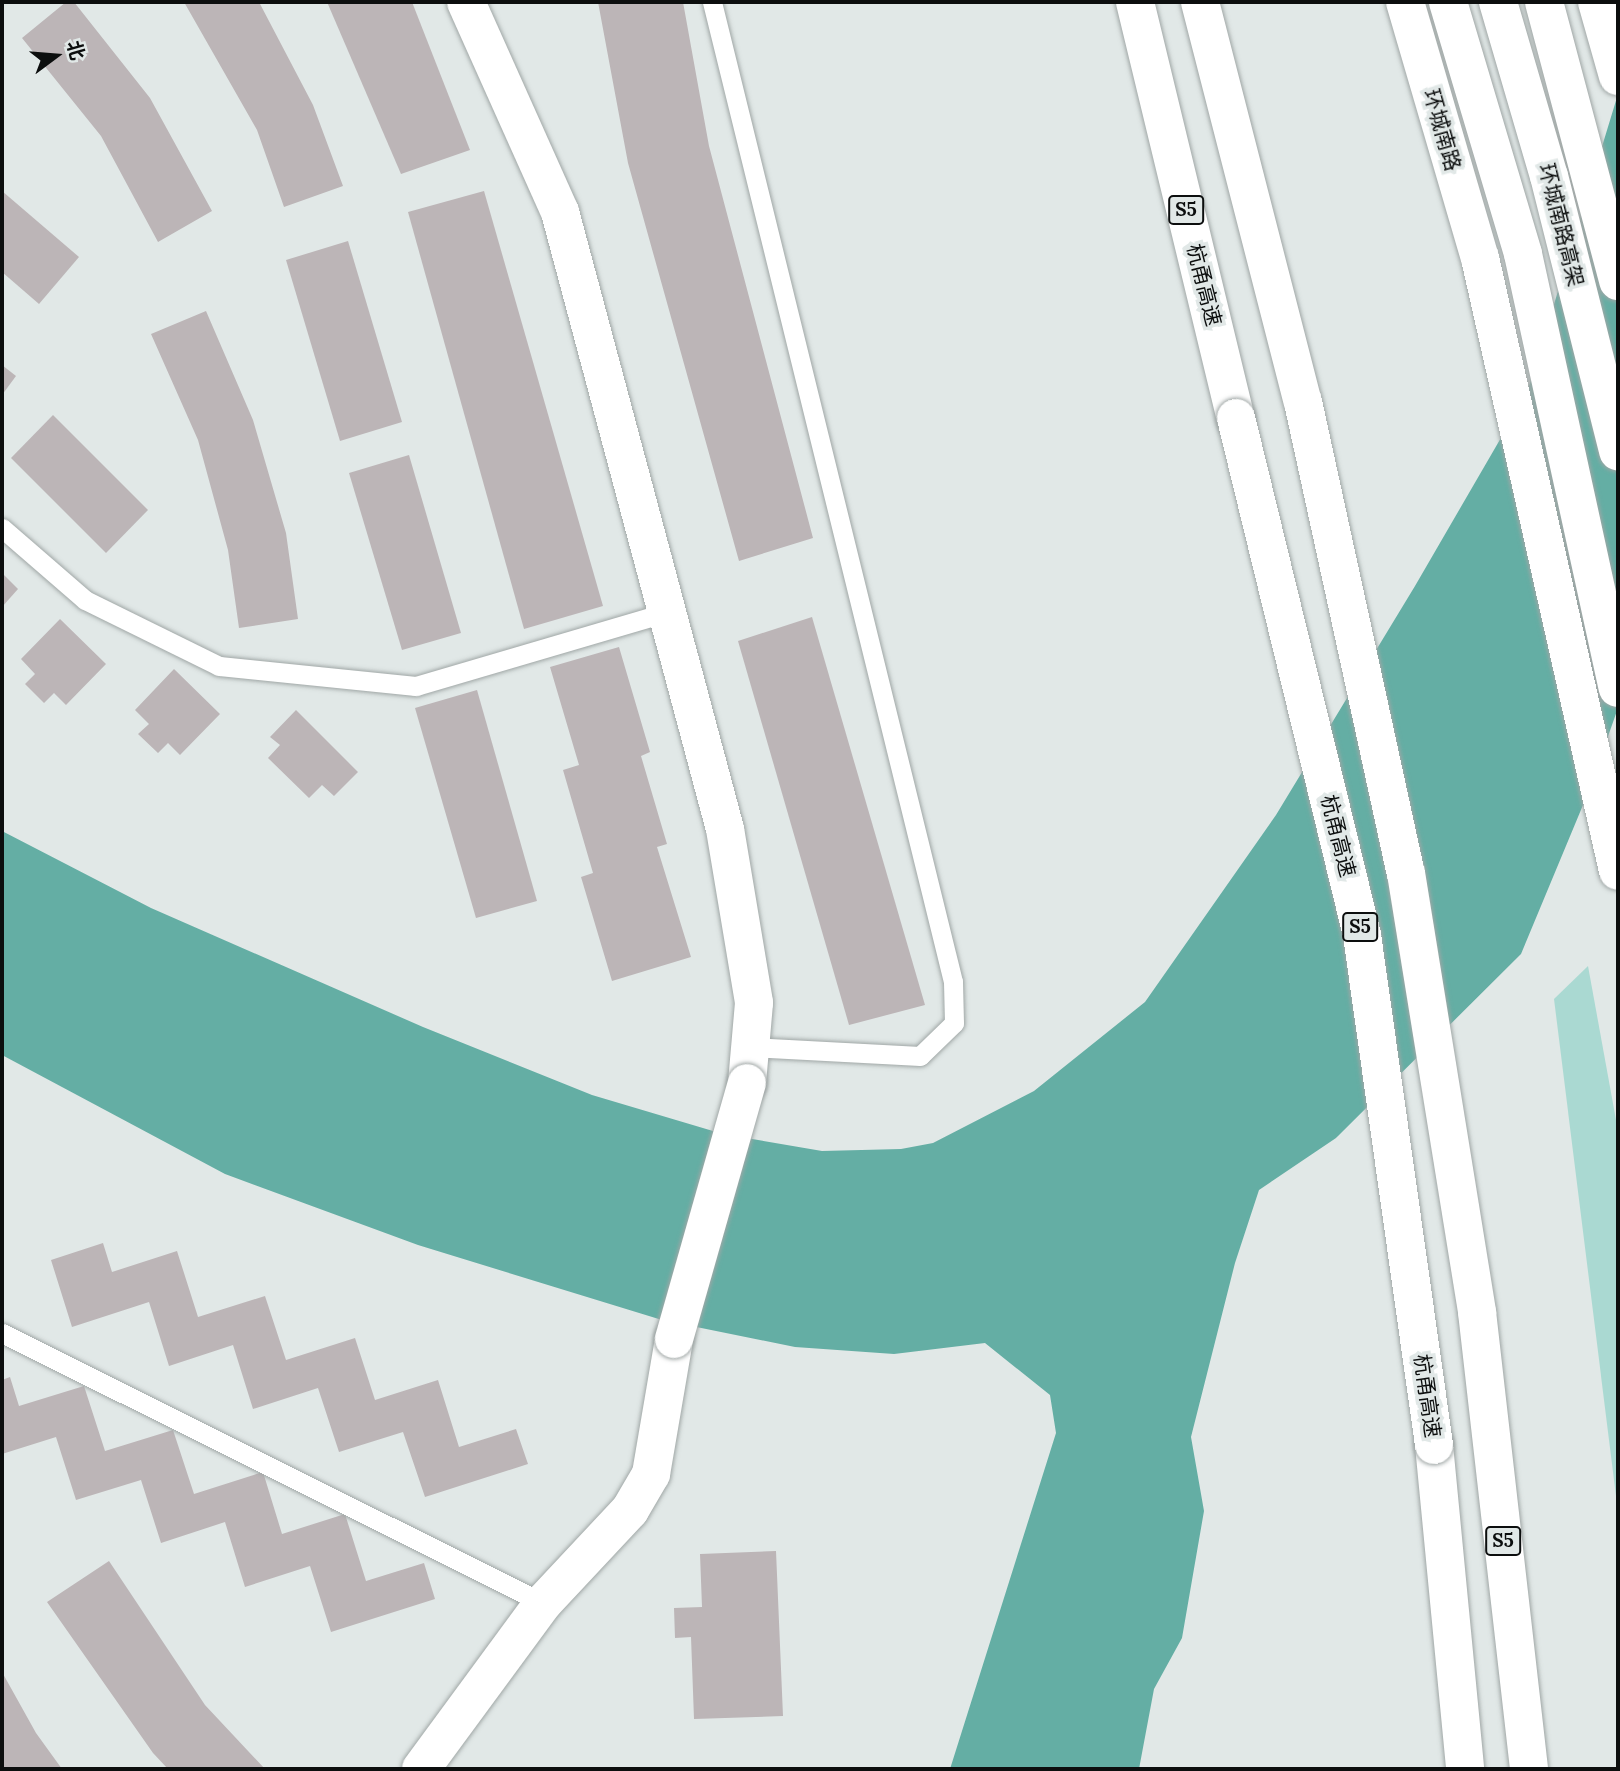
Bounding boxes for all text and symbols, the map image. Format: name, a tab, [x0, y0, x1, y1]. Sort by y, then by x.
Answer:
north arrow	[21, 21, 91, 91]
text: 北	[62, 38, 90, 63]
street label: 环城南路	[1418, 86, 1466, 174]
street label: 环城南路高架	[1534, 161, 1588, 289]
road number: S5	[1167, 194, 1205, 226]
street label: 杭甬高速	[1182, 241, 1226, 329]
street label: 杭甬高速	[1316, 792, 1360, 880]
road number: S5	[1341, 911, 1379, 942]
street label: 杭甬高速	[1409, 1353, 1445, 1439]
road number: S5	[1484, 1526, 1522, 1556]

